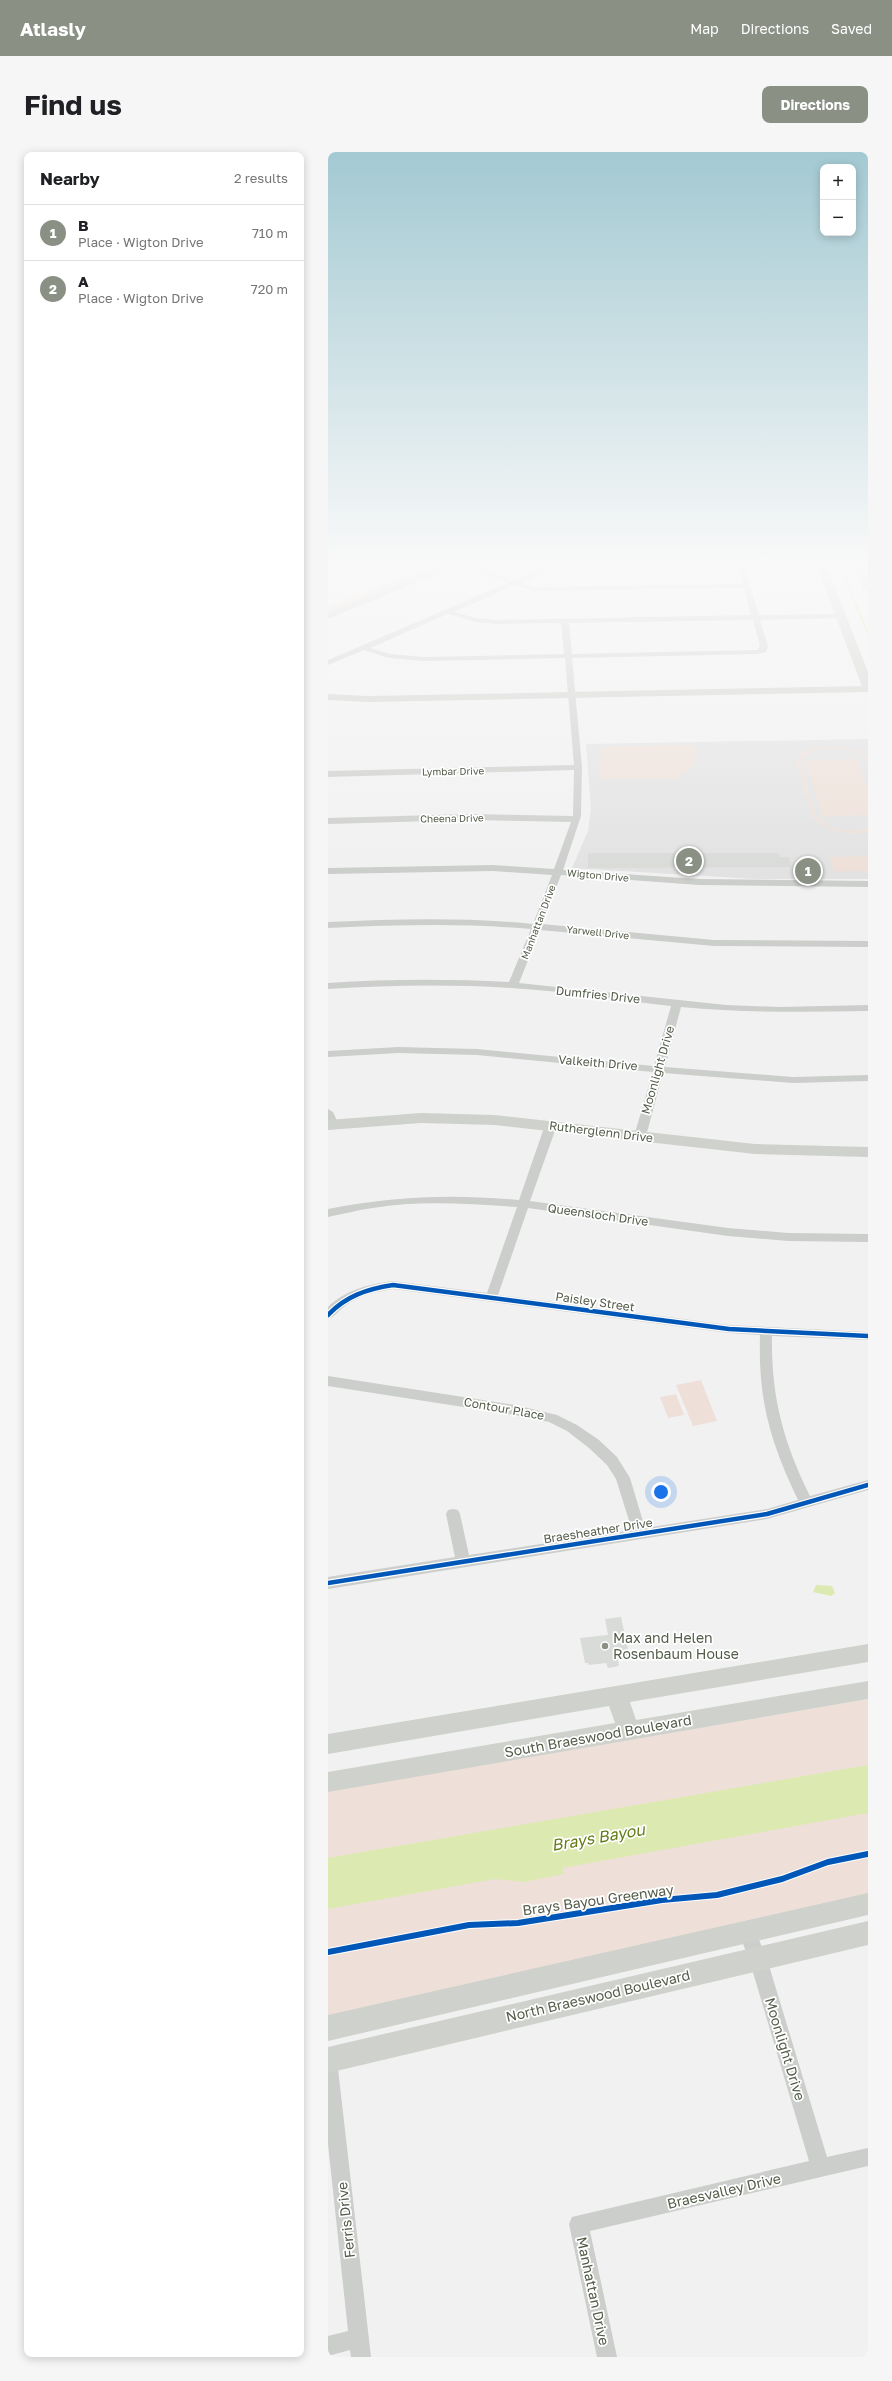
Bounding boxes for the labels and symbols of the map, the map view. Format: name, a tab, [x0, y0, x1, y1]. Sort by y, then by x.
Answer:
street label: Lymbar Drive	[422, 764, 484, 778]
street label: Cheena Drive	[420, 811, 484, 825]
pin: 2	[676, 846, 702, 876]
pin: 1	[795, 856, 821, 886]
street label: Wigton Drive	[567, 866, 630, 884]
street label: Manhattan Drive	[518, 883, 558, 961]
street label: Yarwell Drive	[566, 923, 630, 941]
street label: Dumfries Drive	[555, 983, 641, 1006]
street label: Moonlight Drive	[638, 1024, 677, 1116]
street label: Valkeith Drive	[558, 1052, 638, 1073]
street label: Rutherglenn Drive	[548, 1118, 654, 1145]
street label: Queensloch Drive	[547, 1200, 649, 1229]
street label: Paisley Street	[555, 1289, 636, 1315]
street label: Contour Place	[463, 1394, 546, 1423]
your location	[651, 1482, 671, 1502]
street label: Braesheather Drive	[542, 1514, 654, 1547]
place label: Max and Helen Rosenbaum House	[613, 1629, 739, 1662]
marker: Max and Helen Rosenbaum House	[600, 1641, 610, 1651]
street label: South Braeswood Boulevard	[503, 1711, 693, 1760]
water label: Brays Bayou	[550, 1819, 647, 1855]
street label: Brays Bayou Greenway	[521, 1880, 675, 1919]
street label: North Braeswood Boulevard	[504, 1966, 692, 2025]
street label: Moonlight Drive	[762, 1995, 809, 2102]
street label: Braesvalley Drive	[665, 2169, 782, 2212]
street label: Ferris Drive	[333, 2181, 358, 2259]
street label: Manhattan Drive	[574, 2235, 613, 2347]

